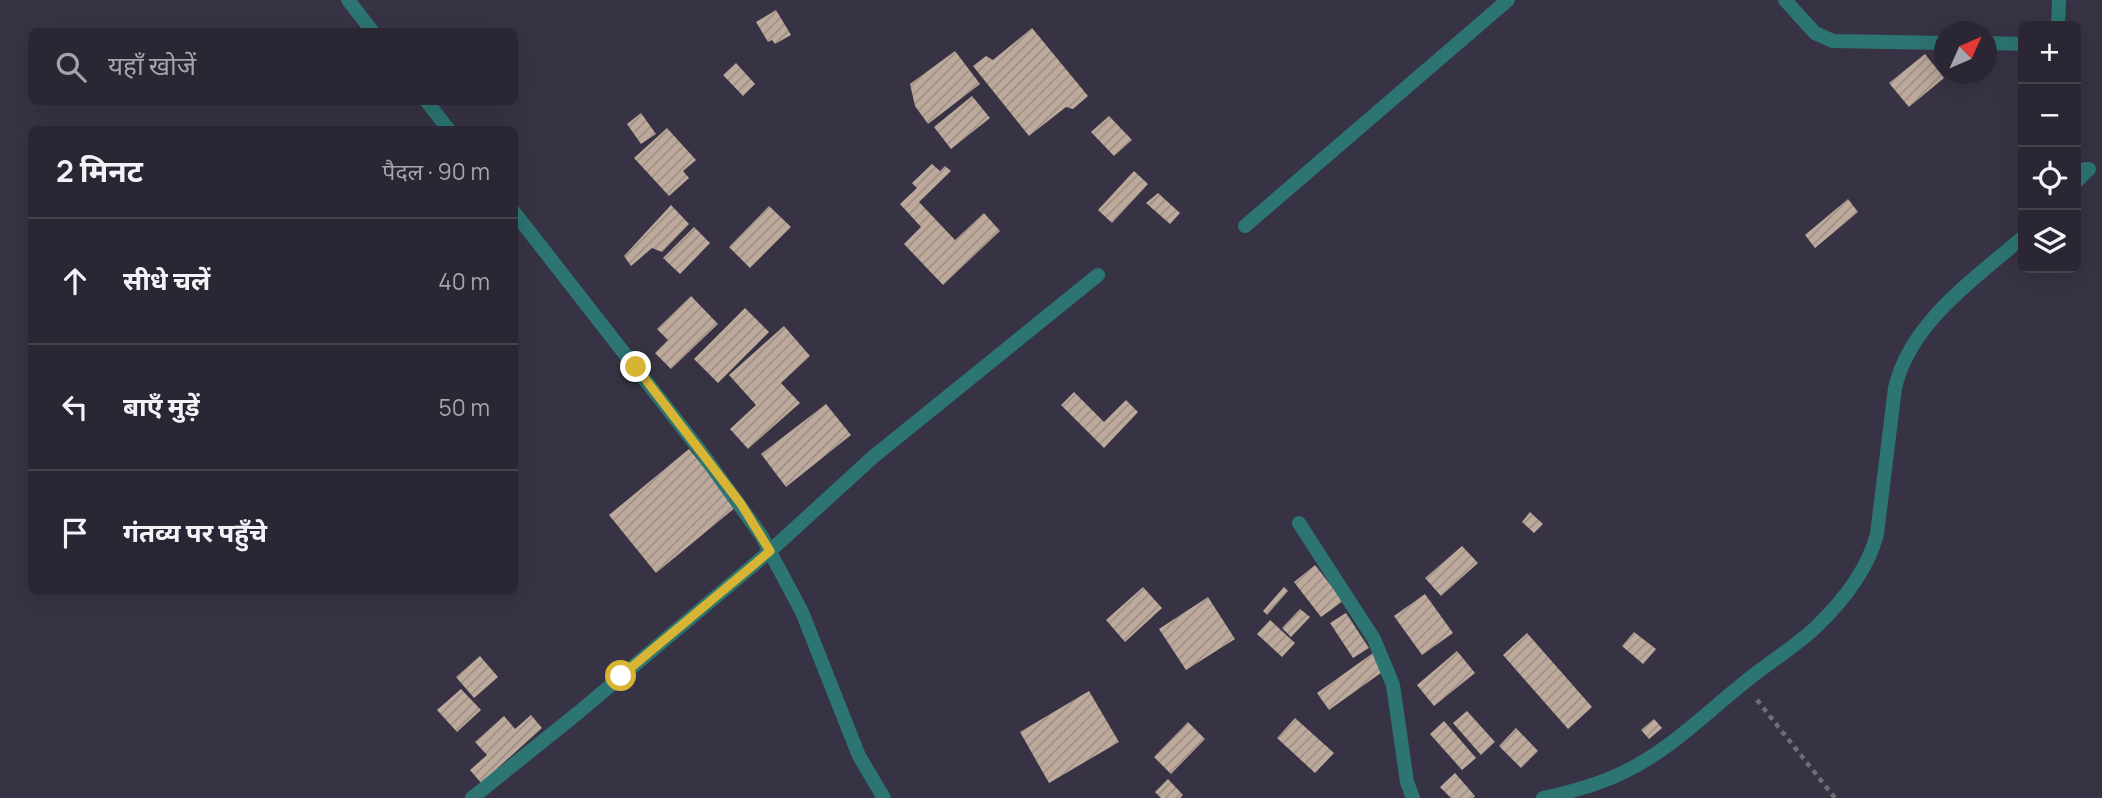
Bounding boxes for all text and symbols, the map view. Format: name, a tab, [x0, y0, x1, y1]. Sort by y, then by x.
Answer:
north arrow	[1934, 21, 1997, 84]
map controls	[2018, 21, 2081, 273]
button: +	[2018, 21, 2081, 84]
search box	[28, 28, 518, 105]
text: यहाँ खोजें	[108, 47, 196, 83]
icon: search	[52, 48, 90, 86]
button: −	[2018, 84, 2081, 147]
button: locate	[2018, 147, 2081, 210]
text: 2 मिनट	[56, 150, 143, 191]
text: पैदल · 90 m	[382, 155, 490, 187]
button: layers	[2018, 210, 2081, 273]
icon: ahead	[56, 262, 94, 300]
text: सीधे चलें	[123, 262, 210, 298]
text: 40 m	[438, 265, 490, 297]
route end	[620, 351, 651, 382]
icon: left	[56, 388, 94, 426]
text: बाएँ मुड़ें	[123, 388, 200, 424]
text: 50 m	[439, 391, 490, 423]
icon: arrive	[56, 514, 94, 552]
text: गंतव्य पर पहुँचे	[123, 514, 267, 550]
route start	[605, 660, 636, 691]

